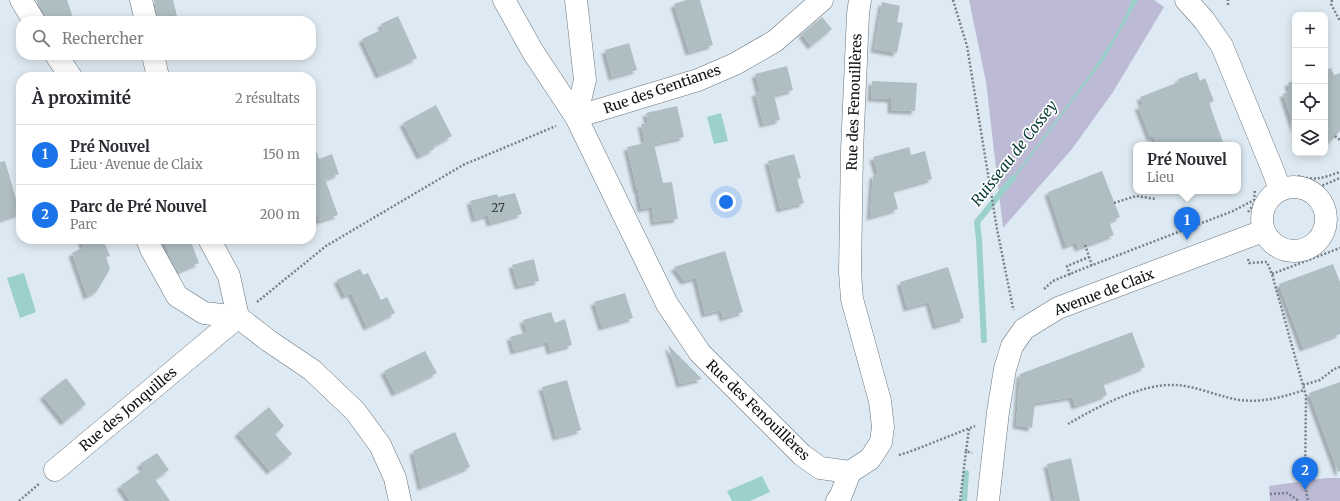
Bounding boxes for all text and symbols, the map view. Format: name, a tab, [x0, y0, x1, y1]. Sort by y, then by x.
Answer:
map controls	[1292, 12, 1328, 156]
button: +	[1292, 12, 1328, 48]
search box	[16, 16, 316, 60]
icon: search	[30, 27, 52, 49]
text: Rechercher	[62, 29, 144, 48]
street label: Rue des Fenouillères	[843, 33, 865, 171]
button: −	[1292, 48, 1328, 84]
street label: Rue des Gentianes	[601, 60, 723, 118]
button: locate	[1292, 84, 1328, 120]
text: À proximité	[32, 87, 131, 109]
text: 2 résultats	[235, 90, 300, 107]
water label: Ruisseau de Cossey	[967, 96, 1061, 210]
button: layers	[1292, 120, 1328, 156]
text: Pré Nouvel	[70, 137, 150, 156]
popup	[1133, 142, 1241, 194]
text: 1	[42, 146, 48, 163]
text: 150 m	[263, 146, 300, 163]
text: Pré Nouvel	[1147, 150, 1227, 169]
text: Lieu · Avenue de Claix	[70, 156, 203, 173]
text: Lieu	[1147, 169, 1174, 186]
your location	[716, 192, 736, 212]
text: Parc de Pré Nouvel	[70, 197, 207, 216]
house number: 27	[491, 200, 505, 215]
text: 2	[41, 206, 49, 223]
text: 200 m	[260, 206, 300, 223]
pin: 1	[1174, 207, 1200, 240]
text: Parc	[70, 216, 97, 233]
street label: Avenue de Claix	[1051, 264, 1157, 320]
street label: Rue des Fenouillères	[702, 356, 814, 464]
street label: Rue des Jonquilles	[76, 363, 181, 455]
pin: 2	[1292, 457, 1318, 490]

